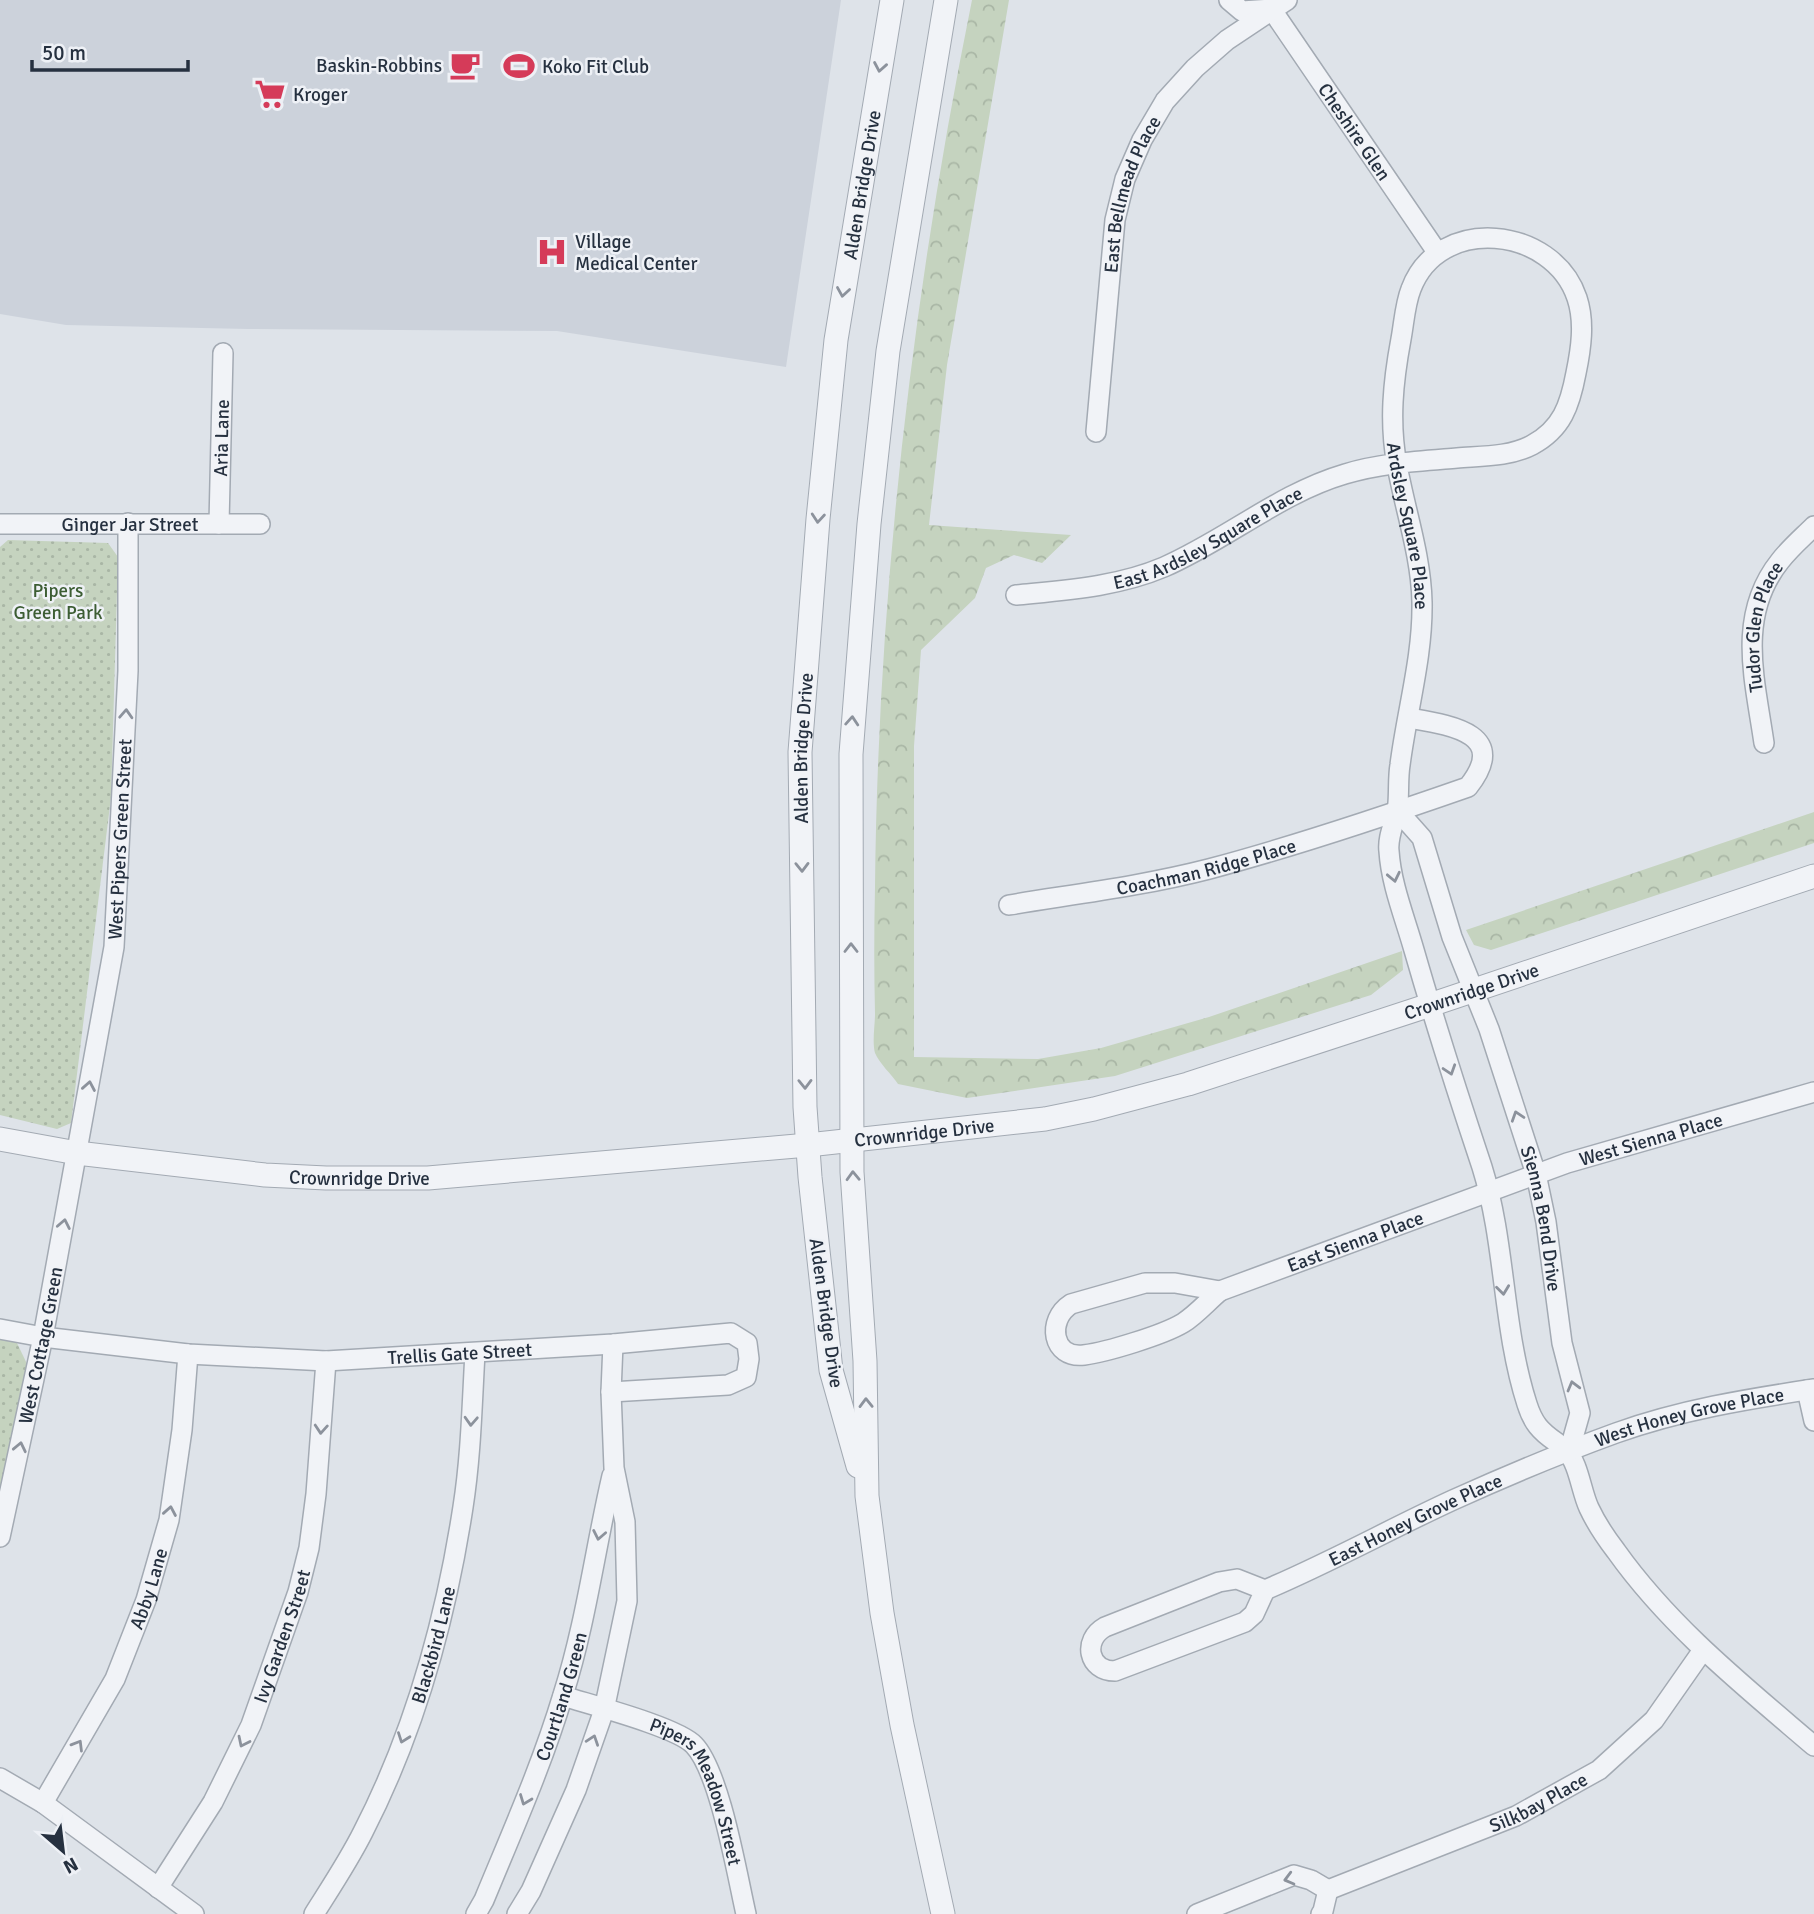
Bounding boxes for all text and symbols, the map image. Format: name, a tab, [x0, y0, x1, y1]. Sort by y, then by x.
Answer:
scale bar	[32, 28, 187, 72]
text: 50 m	[42, 40, 86, 66]
cafe icon: Baskin-Robbins	[448, 48, 482, 82]
sports icon: Koko Fit Club	[502, 49, 536, 83]
place label: Baskin-Robbins	[316, 54, 442, 78]
place label: Koko Fit Club	[542, 55, 649, 79]
one-way arrow	[873, 61, 888, 73]
supermarket icon: Kroger	[253, 77, 287, 111]
street label: Cheshire Glen	[1312, 79, 1396, 185]
place label: Kroger	[293, 83, 347, 107]
street label: Alden Bridge Drive	[838, 108, 887, 261]
street label: East Bellmead Place	[1099, 112, 1167, 274]
place label: Village Medical Center	[575, 230, 698, 276]
hospital icon: Village Medical Center	[535, 235, 569, 269]
one-way arrow	[836, 286, 851, 298]
street label: Aria Lane	[209, 399, 235, 477]
street label: Ardsley Square Place	[1381, 441, 1433, 610]
street label: East Ardsley Square Place	[1111, 481, 1307, 595]
street label: Ginger Jar Street	[62, 513, 199, 537]
one-way arrow	[811, 513, 826, 524]
street label: Tudor Glen Place	[1741, 557, 1789, 694]
park label: Pipers Green Park	[14, 579, 103, 625]
street label: Alden Bridge Drive	[789, 672, 819, 824]
one-way arrow	[118, 708, 133, 719]
one-way arrow	[845, 715, 860, 726]
street label: West Pipers Green Street	[103, 738, 138, 940]
street label: Coachman Ridge Place	[1115, 834, 1299, 901]
one-way arrow	[794, 862, 810, 873]
one-way arrow	[1386, 871, 1400, 883]
one-way arrow	[843, 943, 859, 953]
street label: Crownridge Drive	[1401, 958, 1542, 1026]
one-way arrow	[1442, 1064, 1456, 1076]
one-way arrow	[797, 1079, 813, 1090]
one-way arrow	[81, 1080, 96, 1092]
street label: West Sienna Place	[1576, 1108, 1726, 1172]
one-way arrow	[1511, 1110, 1526, 1122]
street label: Crownridge Drive	[853, 1114, 996, 1153]
street label: Sienna Bend Drive	[1515, 1143, 1566, 1293]
street label: Crownridge Drive	[288, 1165, 430, 1191]
one-way arrow	[845, 1170, 860, 1181]
street label: East Sienna Place	[1284, 1206, 1427, 1278]
one-way arrow	[56, 1218, 71, 1230]
street label: Alden Bridge Drive	[804, 1237, 848, 1390]
street label: West Cottage Green	[14, 1265, 69, 1426]
one-way arrow	[1496, 1285, 1511, 1296]
street label: Trellis Gate Street	[387, 1338, 533, 1370]
one-way arrow	[1566, 1380, 1581, 1392]
street label: West Honey Grove Place	[1592, 1383, 1786, 1453]
one-way arrow	[858, 1397, 873, 1408]
one-way arrow	[464, 1416, 479, 1427]
one-way arrow	[314, 1424, 329, 1435]
one-way arrow	[11, 1441, 26, 1453]
street label: East Honey Grove Place	[1325, 1469, 1506, 1572]
one-way arrow	[162, 1505, 177, 1517]
one-way arrow	[593, 1529, 608, 1541]
street label: Abby Lane	[125, 1545, 173, 1633]
street label: Ivy Garden Street	[249, 1567, 316, 1707]
street label: Blackbird Lane	[406, 1584, 461, 1707]
street label: Courtland Green	[531, 1630, 593, 1765]
street label: Pipers Meadow Street	[646, 1713, 746, 1868]
one-way arrow	[397, 1732, 411, 1744]
one-way arrow	[585, 1734, 599, 1746]
one-way arrow	[237, 1735, 251, 1747]
one-way arrow	[70, 1739, 83, 1752]
street label: Silkbay Place	[1486, 1768, 1592, 1838]
one-way arrow	[519, 1794, 533, 1806]
north arrow	[28, 1816, 98, 1886]
text: N	[59, 1851, 82, 1879]
one-way arrow	[1284, 1871, 1296, 1885]

